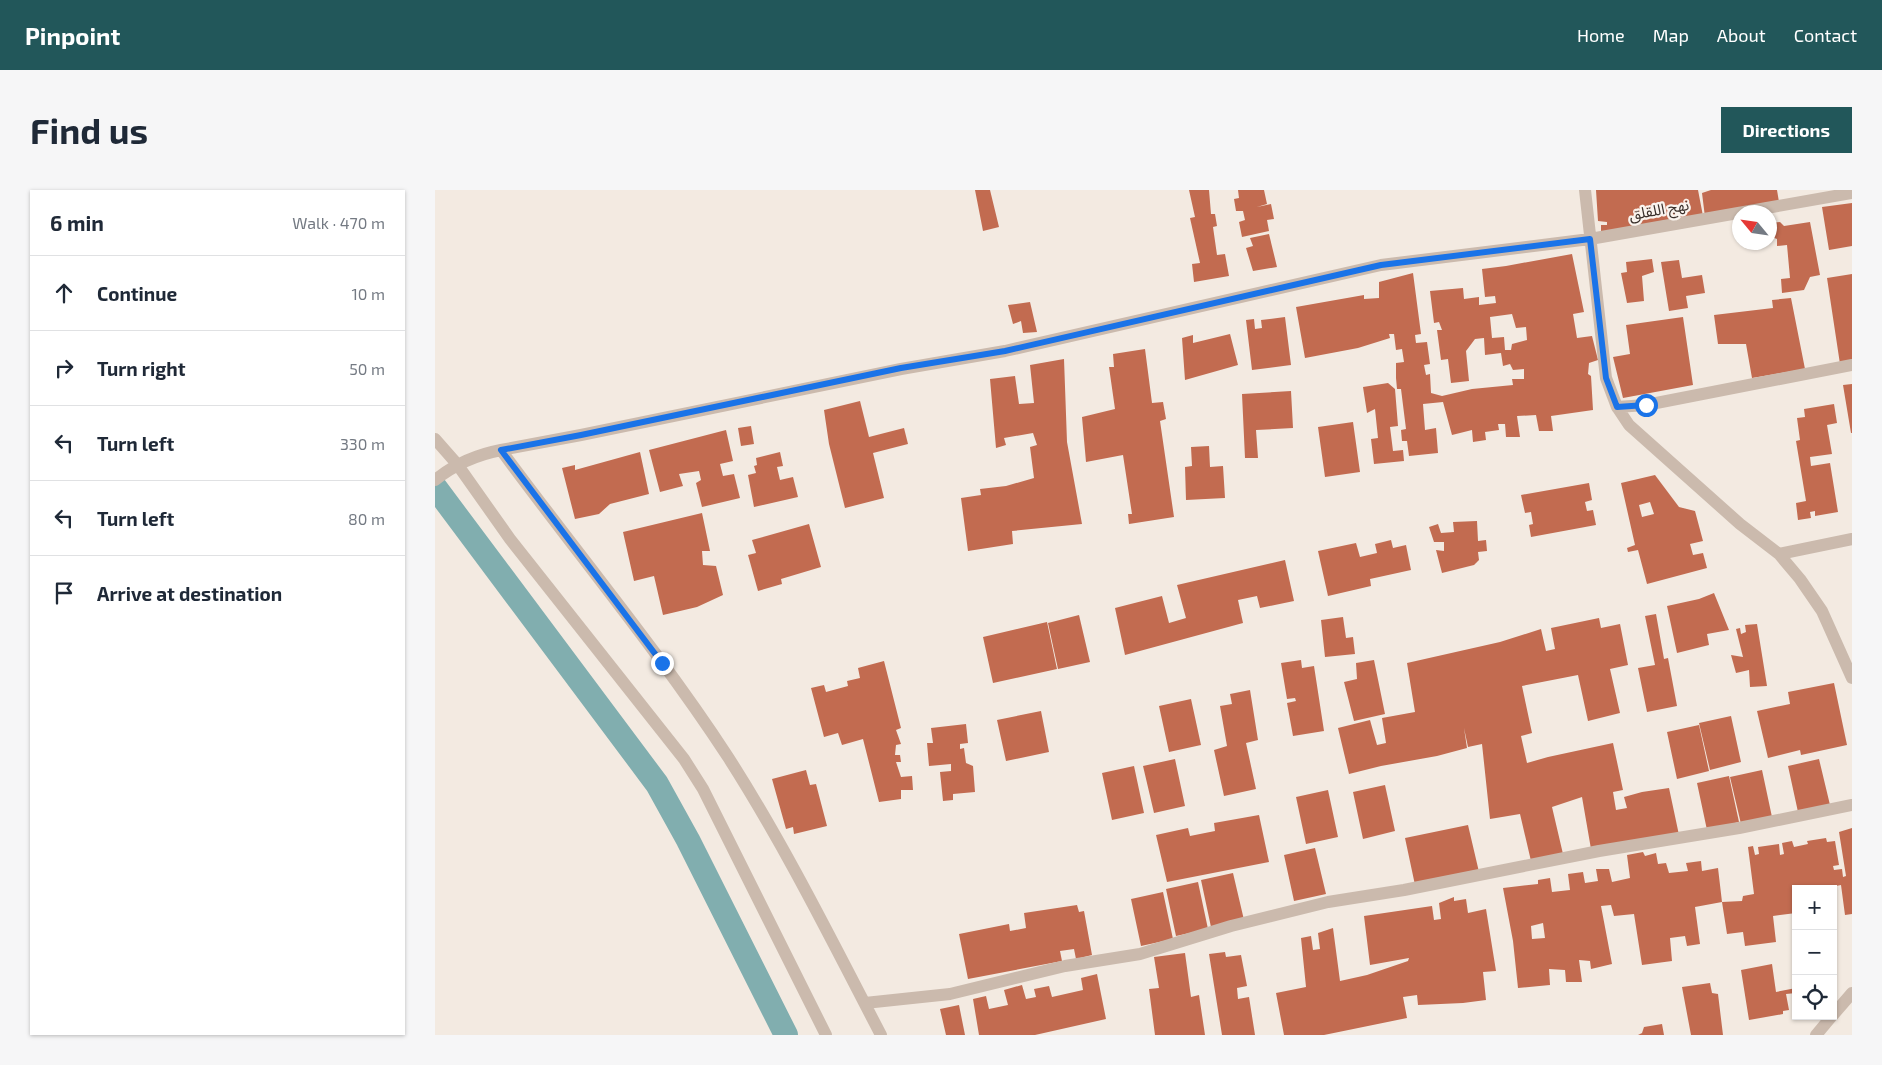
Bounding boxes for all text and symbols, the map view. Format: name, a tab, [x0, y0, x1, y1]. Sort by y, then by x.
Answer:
text: Pinpoint	[25, 21, 120, 50]
text: Home	[1577, 24, 1625, 46]
text: Map	[1653, 24, 1689, 46]
text: About	[1717, 24, 1766, 46]
text: Contact	[1794, 24, 1857, 46]
button: Directions	[1721, 107, 1852, 153]
text: Find us	[30, 109, 148, 151]
street label: نهج اللقلق	[1627, 195, 1691, 227]
north arrow	[1732, 205, 1777, 250]
text: 6 min	[50, 210, 104, 235]
text: Walk · 470 m	[292, 213, 385, 232]
icon: ahead	[50, 279, 78, 307]
text: Continue	[97, 282, 177, 305]
text: 10 m	[351, 284, 385, 303]
icon: right	[50, 354, 78, 382]
text: Turn right	[97, 357, 185, 380]
text: 50 m	[349, 359, 385, 378]
route start	[1635, 394, 1658, 417]
icon: left	[50, 429, 78, 457]
text: Turn left	[97, 432, 174, 455]
text: 330 m	[340, 434, 385, 453]
icon: left	[50, 504, 78, 532]
text: Turn left	[97, 507, 174, 530]
text: 80 m	[348, 509, 385, 528]
icon: arrive	[50, 579, 78, 607]
text: Arrive at destination	[97, 582, 282, 605]
route end	[651, 652, 674, 675]
map controls	[1792, 885, 1837, 1020]
button: +	[1792, 885, 1837, 930]
button: −	[1792, 930, 1837, 975]
button: locate	[1792, 975, 1837, 1020]

